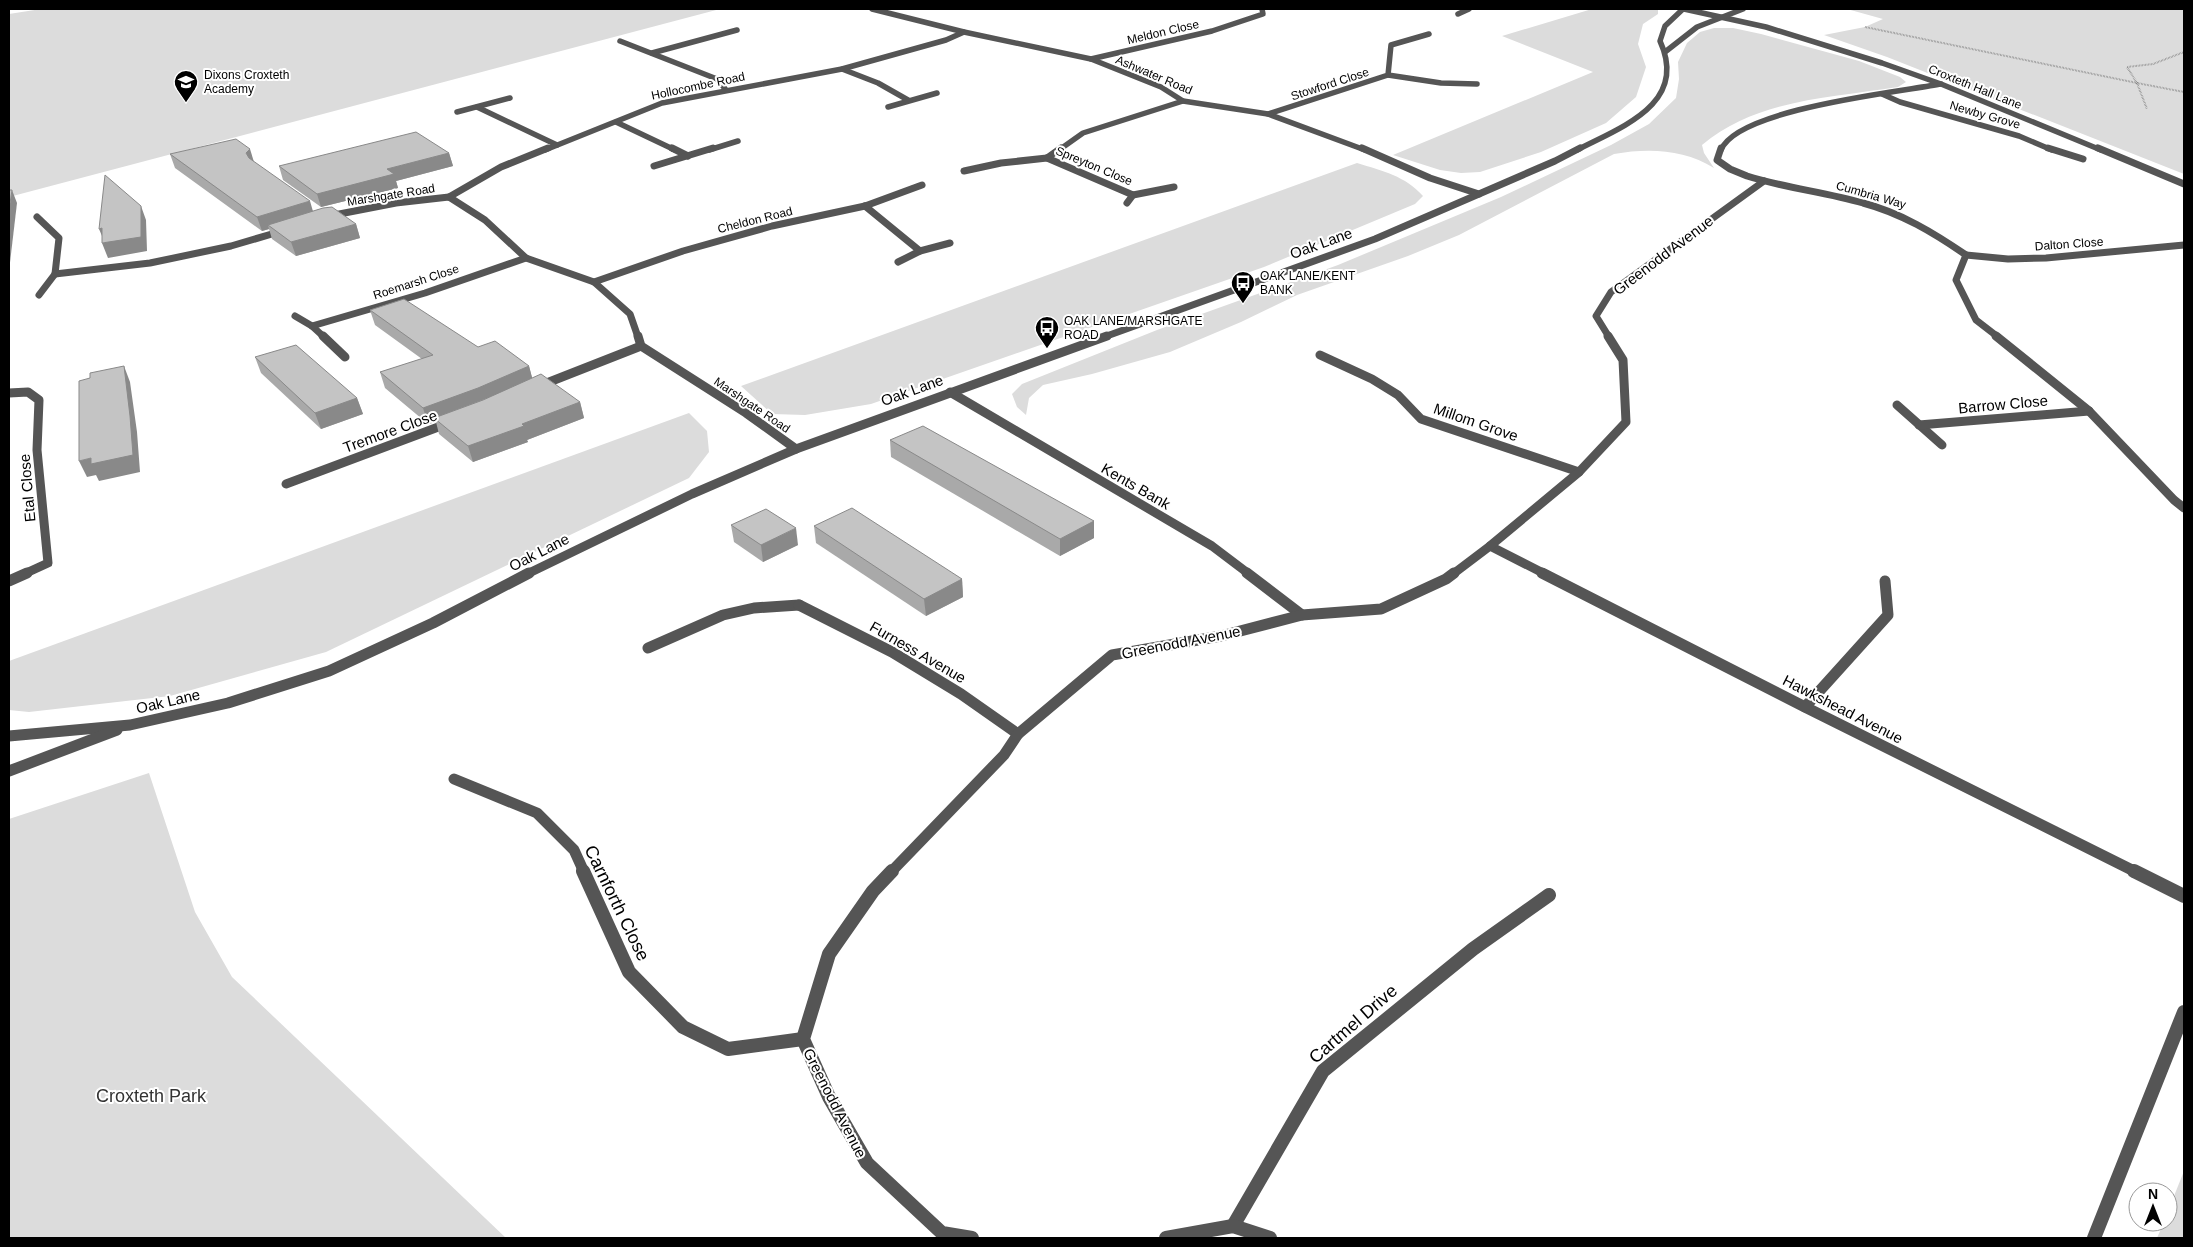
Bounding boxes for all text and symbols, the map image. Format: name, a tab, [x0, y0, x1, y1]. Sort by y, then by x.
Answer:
street label: Meldon Close	[1126, 17, 1201, 47]
street label: Ashwater Road	[1114, 53, 1194, 97]
street label: Croxteth Hall Lane	[1926, 62, 2024, 112]
street label: Stowford Close	[1289, 65, 1371, 103]
place label: Dixons Croxteth Academy	[204, 68, 289, 96]
school or university icon: Dixons Croxteth Academy	[173, 69, 199, 103]
street label: Hollocombe Road	[650, 69, 746, 103]
street label: Newby Grove	[1948, 98, 2022, 132]
street label: Spreyton Close	[1054, 144, 1135, 189]
street label: Cumbria Way	[1834, 178, 1908, 212]
street label: Marshgate Road	[346, 181, 436, 209]
street label: Cheldon Road	[716, 204, 794, 236]
street label: Greenodd Avenue	[1610, 212, 1716, 298]
street label: Oak Lane	[1288, 224, 1354, 262]
street label: Dalton Close	[2034, 235, 2104, 253]
street label: Roemarsh Close	[371, 261, 461, 302]
place label: OAK LANE/KENT BANK	[1260, 269, 1356, 297]
bus stop icon: OAK LANE/KENT BANK	[1230, 270, 1256, 304]
place label: OAK LANE/MARSHGATE ROAD	[1064, 314, 1202, 342]
bus stop icon: OAK LANE/MARSHGATE ROAD	[1034, 315, 1060, 349]
street label: Oak Lane	[879, 371, 945, 409]
street label: Marshgate Road	[711, 374, 793, 436]
street label: Barrow Close	[1957, 392, 2049, 416]
street label: Millom Grove	[1431, 400, 1521, 444]
street label: Tremore Close	[341, 406, 439, 456]
street label: Etal Close	[16, 453, 38, 523]
street label: Kents Bank	[1099, 459, 1174, 513]
street label: Oak Lane	[506, 530, 572, 574]
street label: Furness Avenue	[867, 618, 969, 686]
street label: Greenodd Avenue	[1120, 622, 1242, 662]
street label: Hawkshead Avenue	[1780, 671, 1906, 747]
street label: Oak Lane	[134, 685, 202, 717]
street label: Carnforth Close	[580, 842, 654, 964]
street label: Cartmel Drive	[1305, 980, 1401, 1068]
street label: Greenodd Avenue	[800, 1045, 870, 1161]
park label: Croxteth Park	[96, 1086, 207, 1106]
north arrow	[2128, 1182, 2178, 1232]
text: N	[2148, 1186, 2158, 1202]

